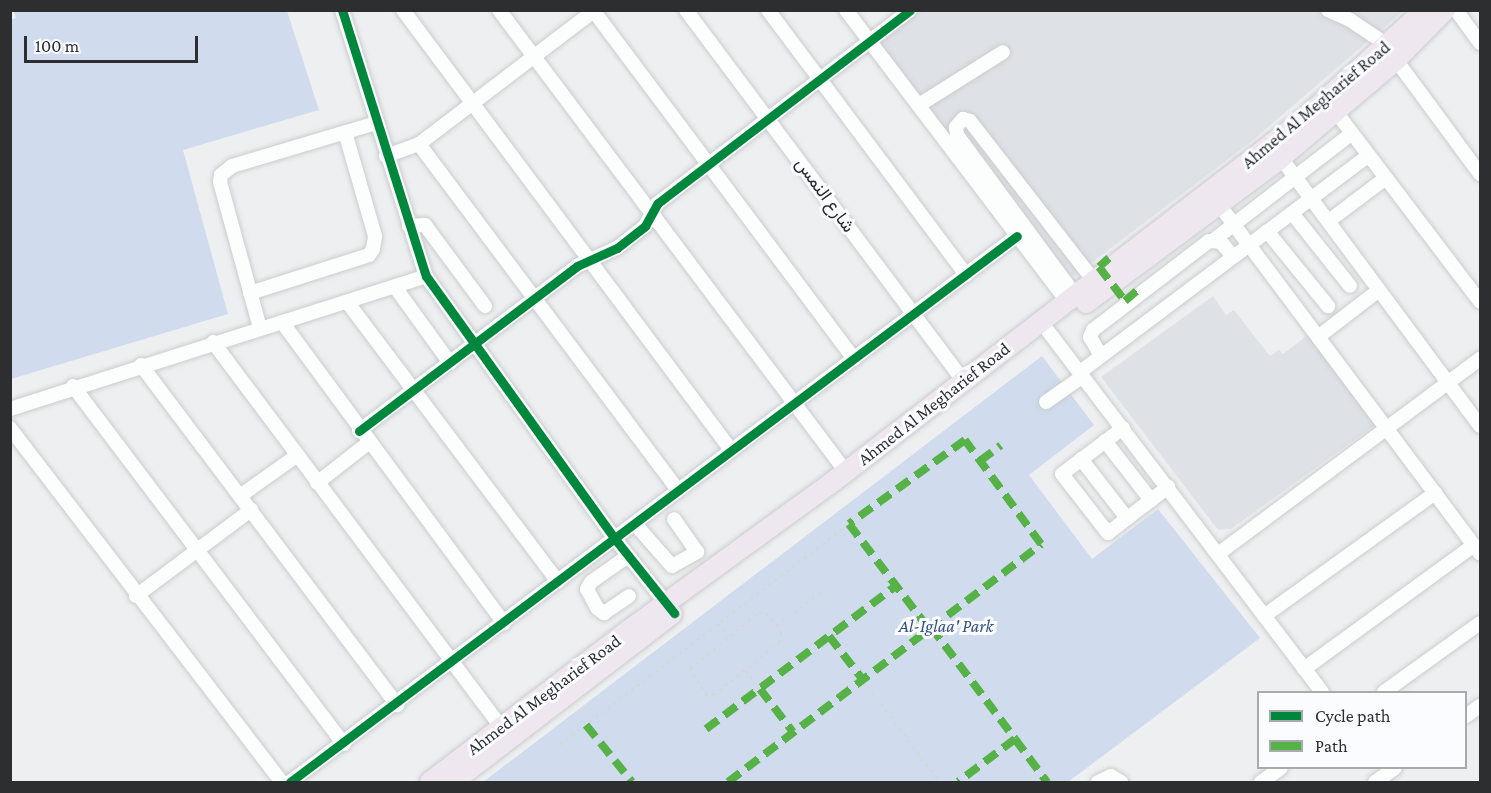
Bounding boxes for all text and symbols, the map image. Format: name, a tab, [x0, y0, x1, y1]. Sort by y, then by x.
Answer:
scale bar	[27, 24, 201, 62]
text: 100 m	[35, 36, 79, 56]
street label: Ahmed Al Megharief Road	[1237, 37, 1395, 173]
street label: شارع النمس	[791, 153, 859, 237]
street label: Ahmed Al Megharief Road	[854, 338, 1014, 470]
park label: Al-Iglaa' Park	[899, 615, 993, 637]
street label: Ahmed Al Megharief Road	[463, 630, 625, 760]
legend	[1257, 691, 1467, 769]
text: Cycle path	[1315, 706, 1390, 726]
text: Path	[1315, 736, 1348, 756]

